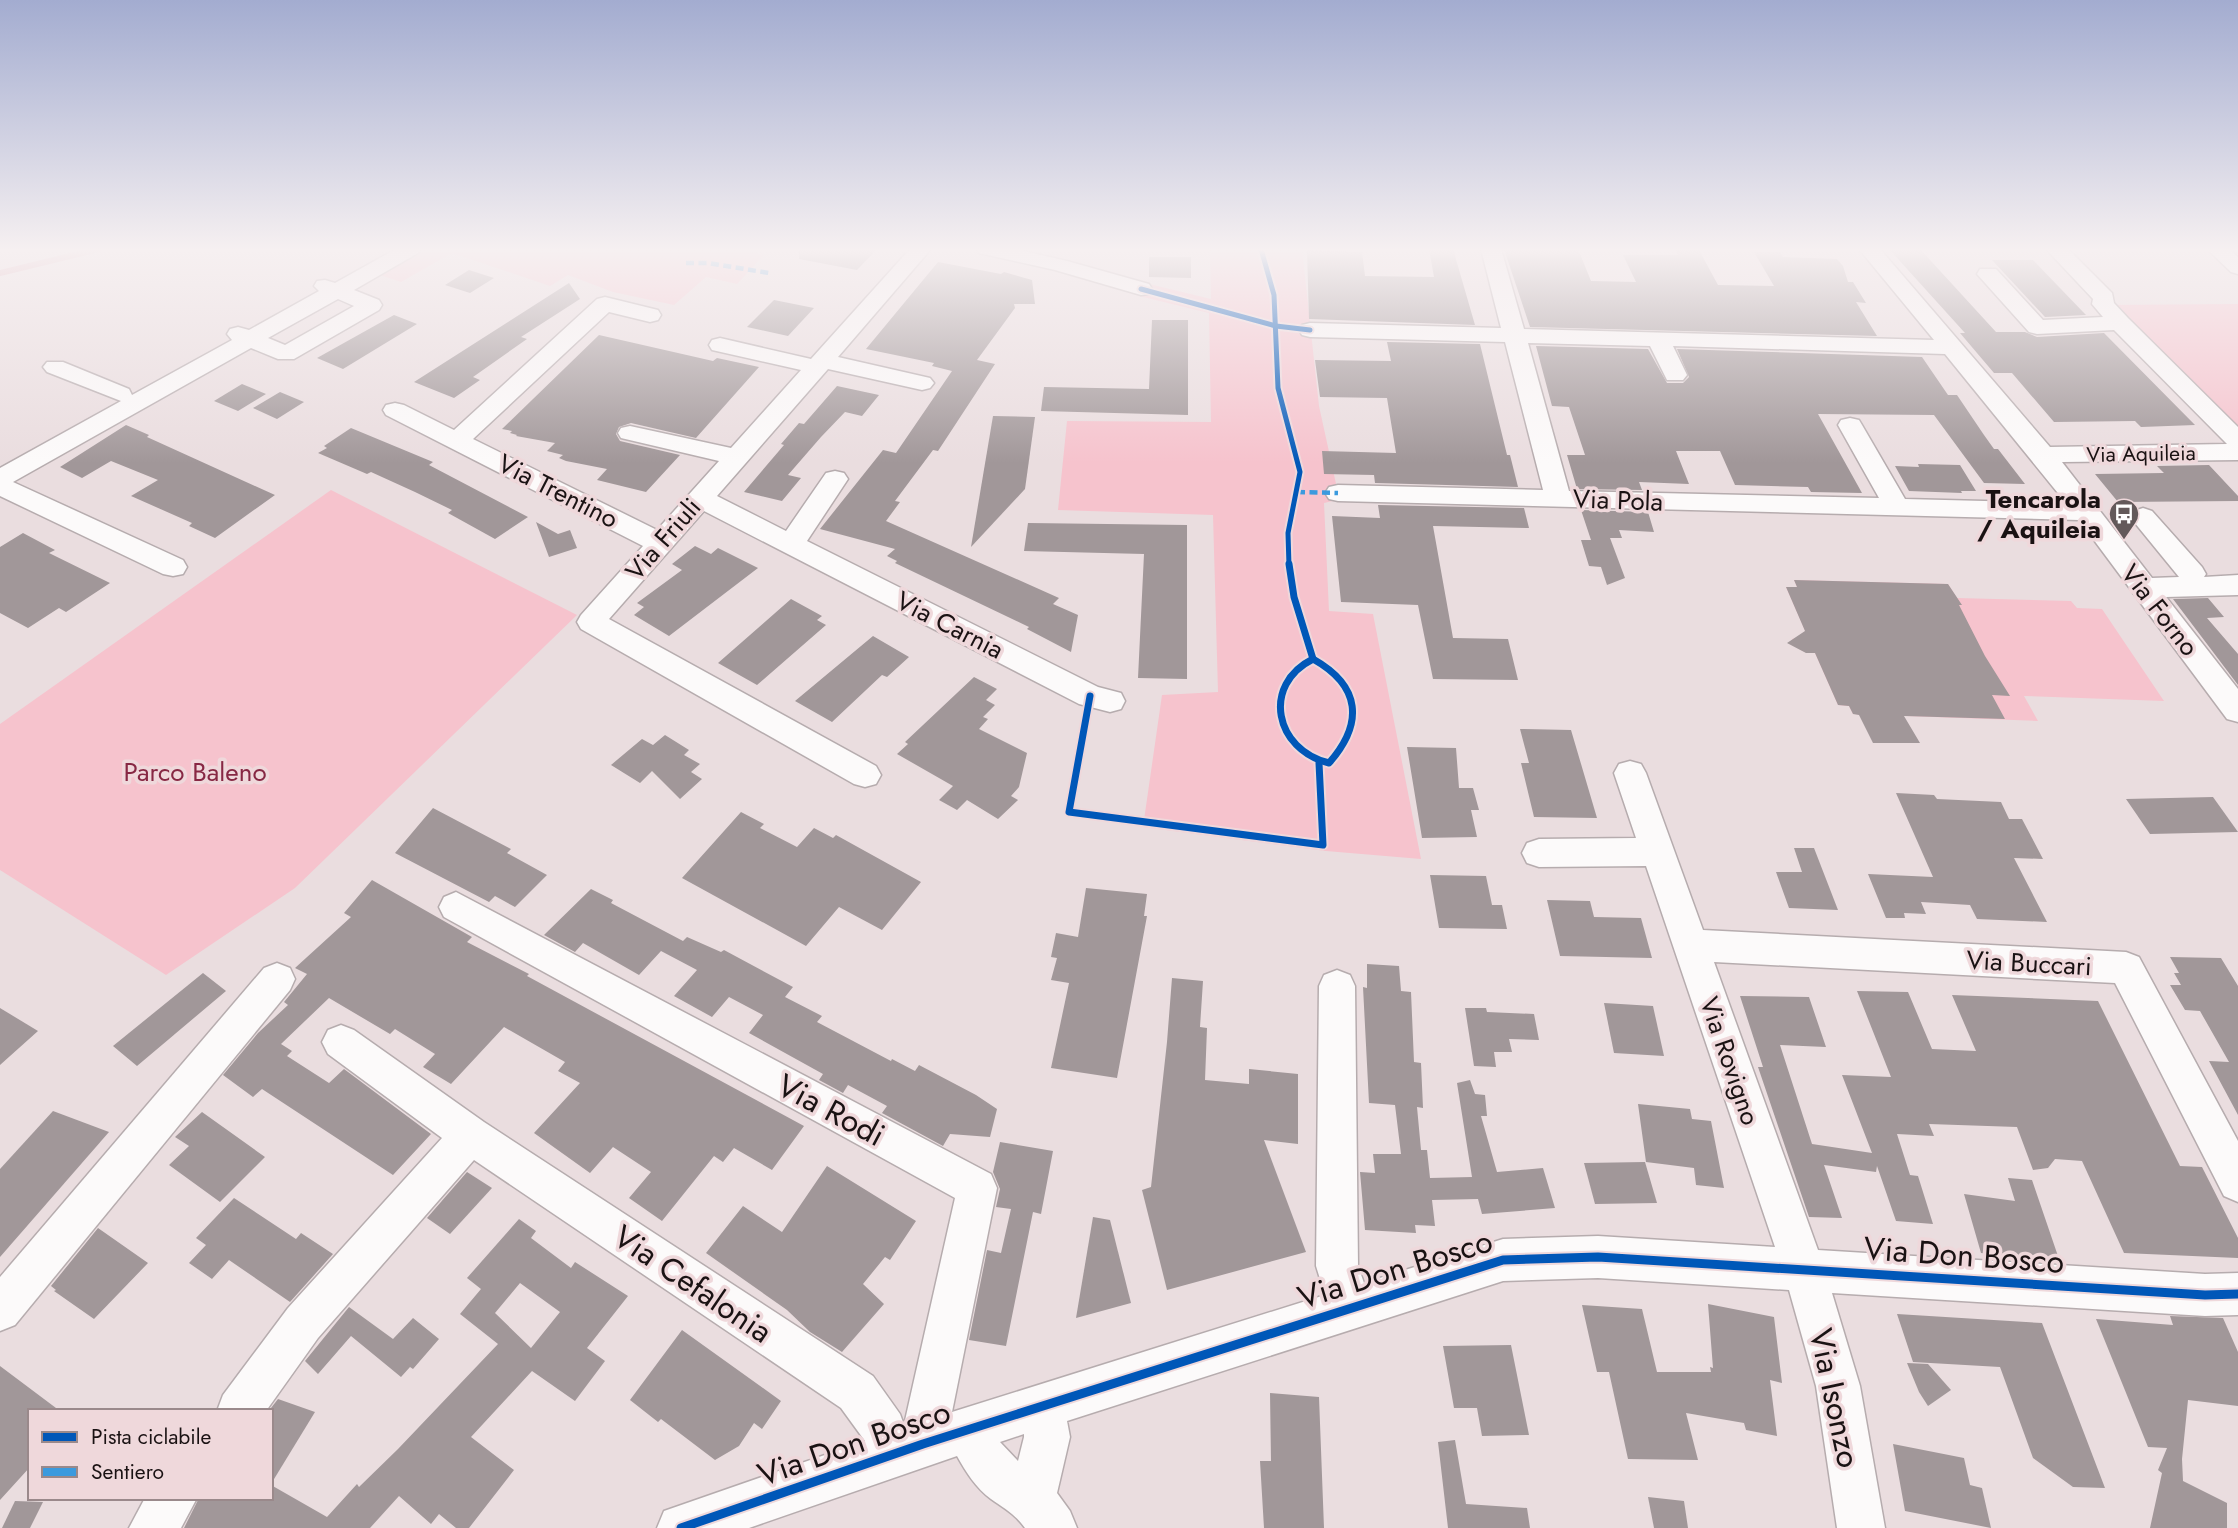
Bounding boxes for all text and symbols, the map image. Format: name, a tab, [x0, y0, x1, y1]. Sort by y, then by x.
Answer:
street label: Via Aquileia	[2086, 438, 2196, 470]
street label: Via Trentino	[491, 444, 625, 538]
street label: Via Pola	[1572, 479, 1664, 521]
place label: Tencarola / Aquileia	[1977, 480, 2101, 548]
street label: Via Friuli	[616, 489, 710, 589]
bus stop icon: Tencarola / Aquileia	[2107, 497, 2141, 541]
street label: Via Forno	[2112, 556, 2208, 664]
street label: Via Carnia	[890, 582, 1010, 668]
park label: Parco Baleno	[123, 753, 267, 791]
street label: Via Buccari	[1965, 941, 2093, 985]
street label: Via Rovigno	[1690, 992, 1770, 1130]
street label: Via Rodi	[769, 1062, 893, 1158]
street label: Via Cefalonia	[604, 1214, 782, 1354]
street label: Via Don Bosco	[1292, 1218, 1498, 1320]
street label: Via Don Bosco	[1862, 1225, 2066, 1285]
street label: Via Isonzo	[1798, 1324, 1872, 1472]
street label: Via Don Bosco	[751, 1389, 957, 1497]
legend	[28, 1409, 273, 1500]
text: Pista ciclabile	[91, 1422, 212, 1452]
text: Sentiero	[91, 1457, 164, 1487]

